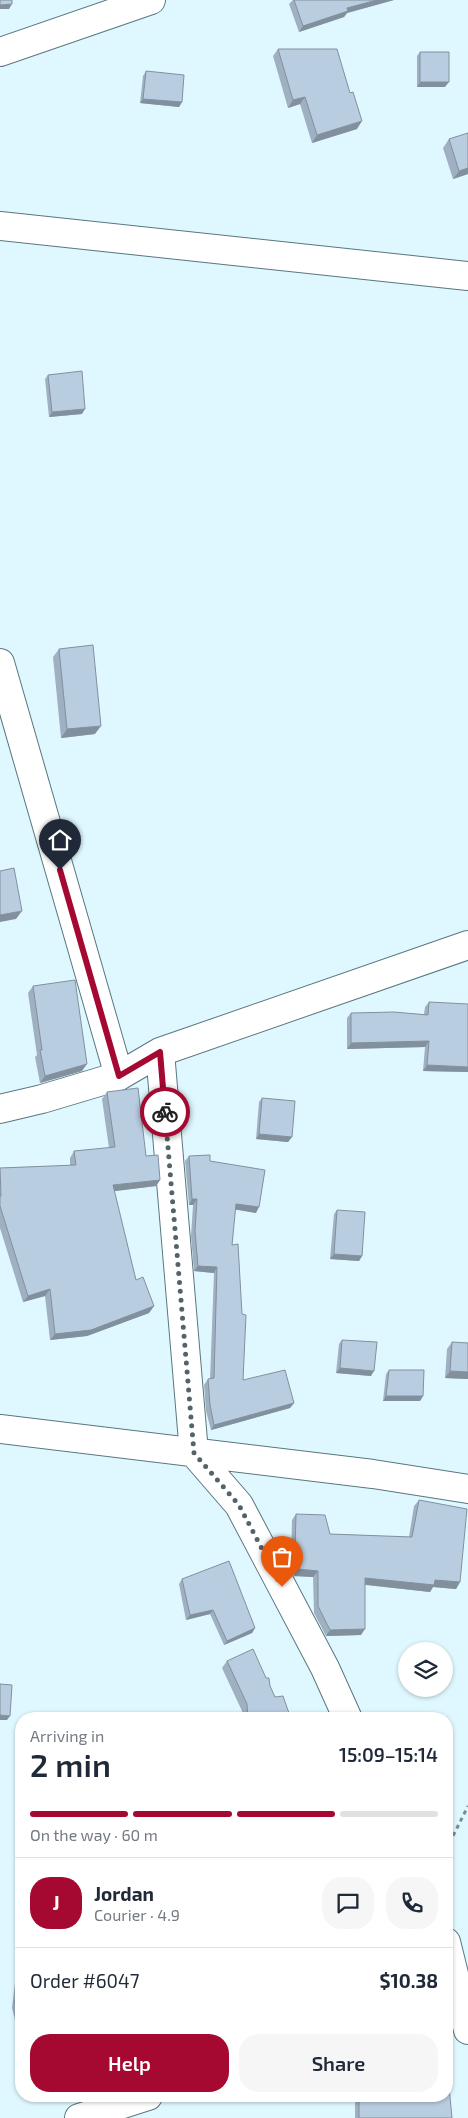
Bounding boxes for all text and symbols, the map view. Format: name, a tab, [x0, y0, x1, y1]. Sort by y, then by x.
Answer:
pin	[39, 819, 81, 870]
icon: home	[46, 826, 74, 854]
courier	[140, 1087, 190, 1137]
icon: bike	[151, 1098, 179, 1126]
pin	[261, 1536, 303, 1587]
icon: bag	[268, 1543, 296, 1571]
map controls	[398, 1642, 453, 1697]
button: layers	[398, 1642, 453, 1697]
text: Arriving in	[30, 1726, 104, 1745]
text: 15:09–15:14	[339, 1743, 438, 1766]
text: 2 min	[30, 1745, 111, 1783]
text: On the way · 60 m	[30, 1825, 158, 1844]
button: chat	[322, 1877, 374, 1929]
button: phone	[386, 1877, 438, 1929]
text: Jordan	[94, 1882, 154, 1905]
text: J	[52, 1891, 60, 1914]
text: Courier · 4.9	[94, 1905, 180, 1924]
text: Order #6047	[30, 1969, 139, 1992]
text: $10.38	[380, 1969, 438, 1992]
button: Help	[30, 2034, 229, 2092]
button: Share	[239, 2034, 438, 2092]

